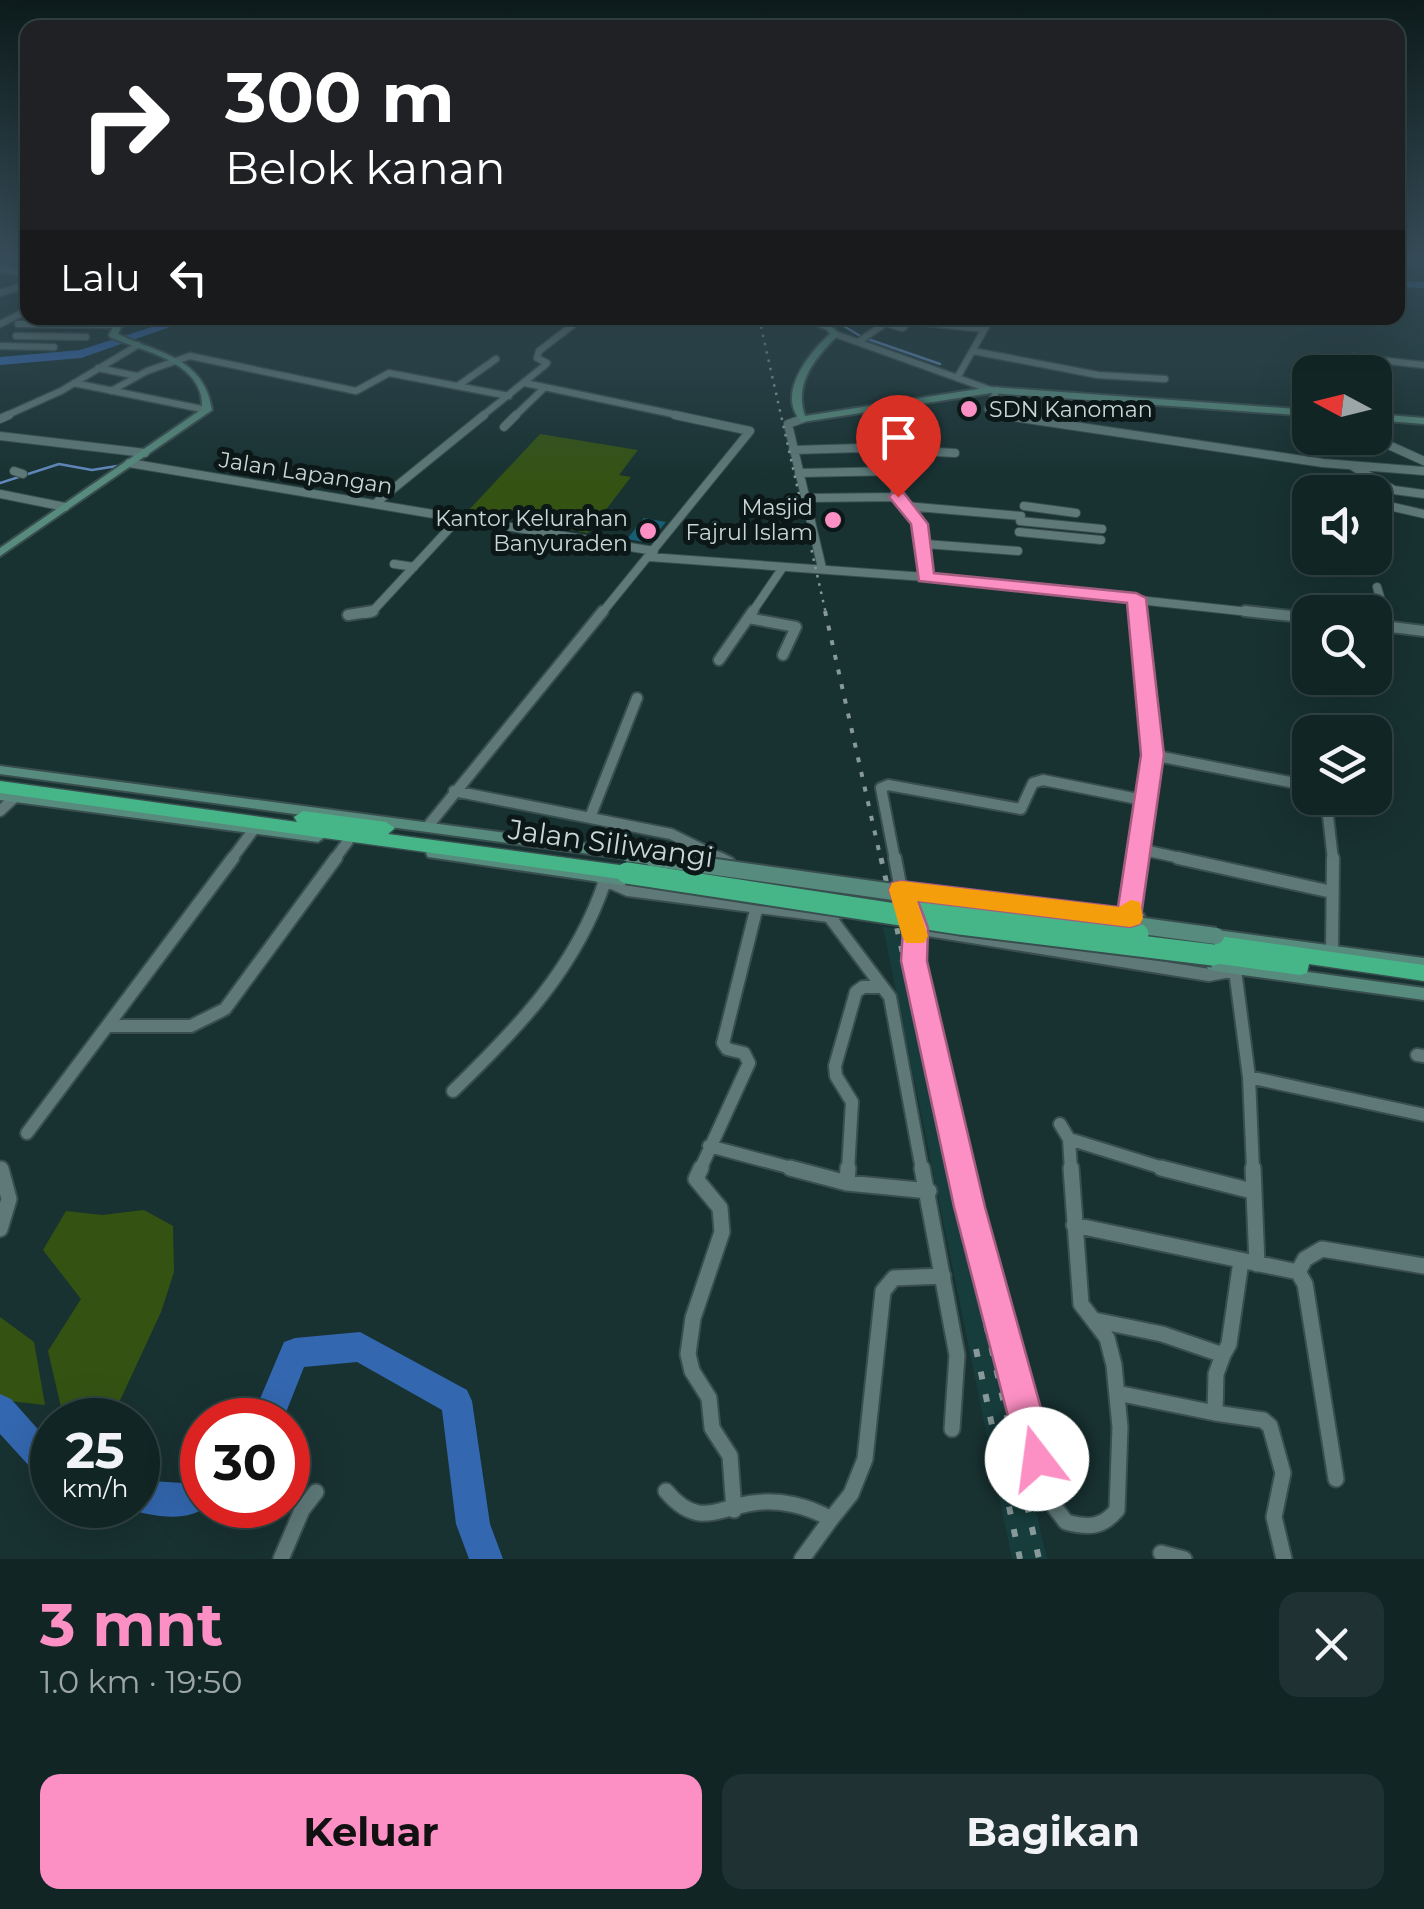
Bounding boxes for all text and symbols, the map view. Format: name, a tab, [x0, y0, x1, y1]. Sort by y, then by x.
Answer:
text: 300 m	[225, 54, 455, 140]
icon: right	[60, 60, 190, 190]
text: Belok kanan	[225, 140, 506, 195]
icon: left	[161, 250, 216, 305]
text: Lalu	[60, 254, 141, 301]
north arrow	[1292, 355, 1392, 455]
map controls	[1292, 355, 1392, 815]
pin	[856, 395, 941, 498]
place label: SDN Kanoman	[989, 396, 1153, 423]
marker: SDN Kanoman	[958, 398, 980, 420]
icon: arrive	[871, 410, 926, 465]
street label: Jalan Lapangan	[216, 446, 395, 500]
button: sound	[1292, 475, 1392, 575]
place label: Masjid Fajrul Islam	[686, 494, 813, 546]
place label: Kantor Kelurahan Banyuraden	[435, 505, 628, 557]
marker: Masjid Fajrul Islam	[822, 509, 844, 531]
marker: Kantor Kelurahan Banyuraden	[637, 520, 659, 542]
button: search	[1292, 595, 1392, 695]
button: layers	[1292, 715, 1392, 815]
street label: Jalan Siliwangi	[505, 812, 716, 874]
speed limit sign: 30	[180, 1398, 310, 1528]
position arrow	[985, 1407, 1089, 1511]
text: 25	[65, 1420, 125, 1481]
text: km/h	[62, 1473, 128, 1503]
text: 3 mnt	[40, 1588, 223, 1661]
button: close	[1279, 1592, 1384, 1697]
text: 1.0 km · 19:50	[40, 1662, 242, 1701]
button: Keluar	[40, 1774, 702, 1889]
button: Bagikan	[722, 1774, 1384, 1889]

